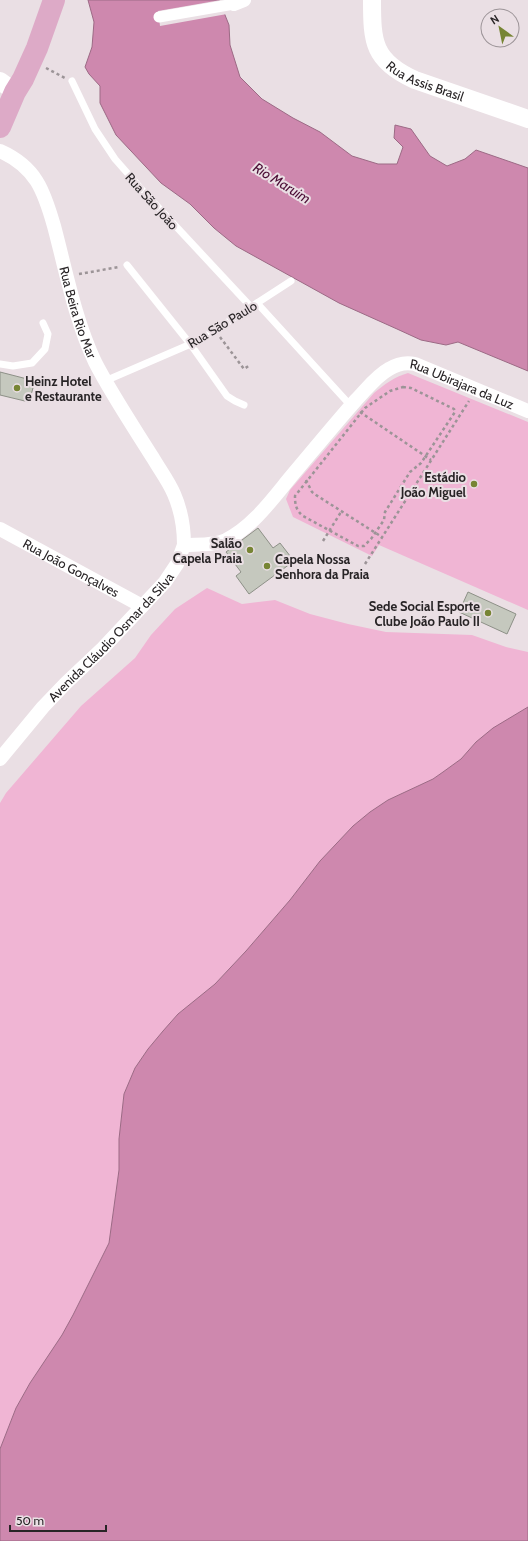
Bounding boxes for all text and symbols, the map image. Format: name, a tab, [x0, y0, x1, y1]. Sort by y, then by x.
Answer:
north arrow	[480, 8, 520, 48]
text: N	[487, 12, 502, 28]
street label: Rua Assis Brasil	[383, 57, 466, 104]
water label: Rio Maruim	[250, 158, 314, 208]
street label: Rua São João	[122, 169, 182, 233]
street label: Rua Beira Rio Mar	[56, 265, 101, 362]
street label: Rua São Paulo	[184, 297, 260, 351]
street label: Rua Ubirajara da Luz	[409, 355, 516, 412]
place label: Heinz Hotel e Restaurante	[25, 373, 102, 404]
marker: Heinz Hotel e Restaurante	[12, 383, 22, 393]
place label: Estádio João Miguel	[400, 469, 467, 500]
marker: Estádio João Miguel	[469, 479, 479, 489]
street label: Rua João Gonçalves	[20, 535, 123, 600]
place label: Salão Capela Praia	[173, 535, 243, 566]
marker: Salão Capela Praia	[245, 545, 255, 555]
place label: Capela Nossa Senhora da Praia	[275, 551, 370, 582]
marker: Capela Nossa Senhora da Praia	[262, 561, 272, 571]
street label: Avenida Cláudio Osmar da Silva	[45, 569, 177, 705]
place label: Sede Social Esporte Clube João Paulo II	[369, 598, 480, 629]
marker: Sede Social Esporte Clube João Paulo II	[483, 608, 493, 618]
scale bar	[10, 1507, 106, 1533]
text: 50 m	[16, 1513, 44, 1528]

